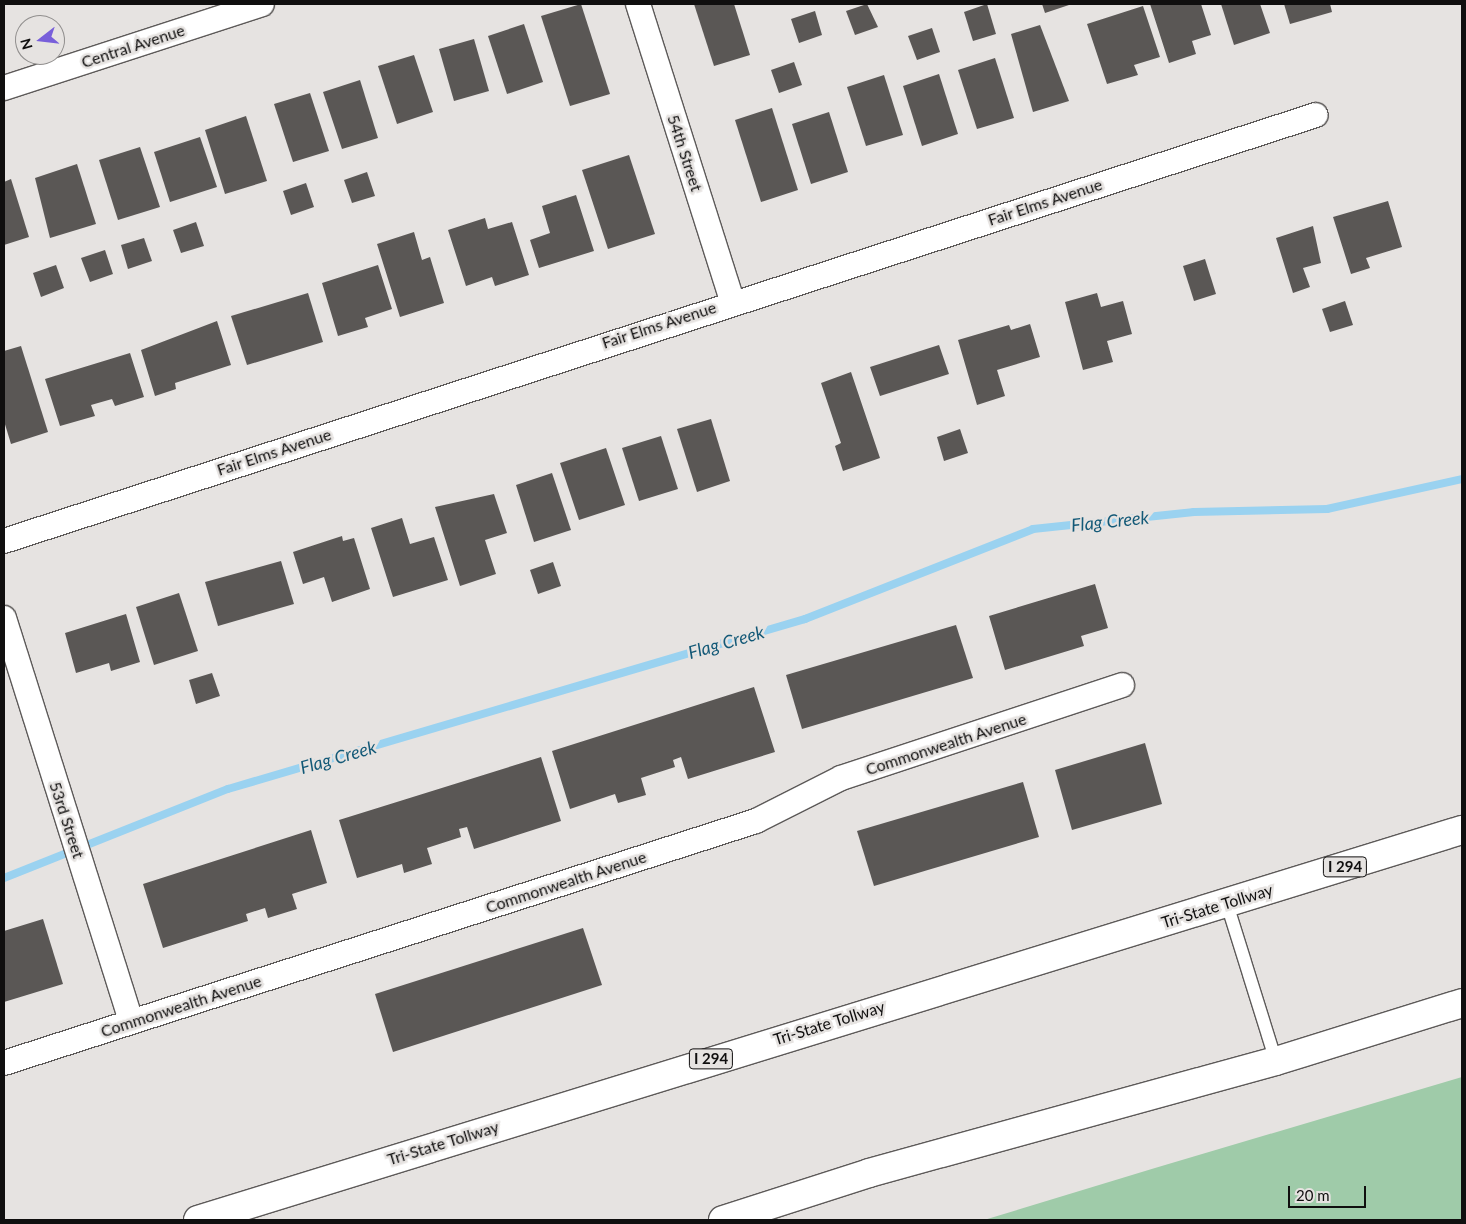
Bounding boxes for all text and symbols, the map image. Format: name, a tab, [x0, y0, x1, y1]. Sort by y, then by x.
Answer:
north arrow	[15, 15, 65, 65]
street label: Central Avenue	[79, 20, 187, 72]
text: N	[16, 36, 36, 52]
street label: 54th Street	[664, 112, 706, 194]
street label: Fair Elms Avenue	[985, 174, 1105, 230]
street label: Fair Elms Avenue	[599, 297, 719, 353]
street label: Fair Elms Avenue	[214, 424, 334, 480]
water label: Flag Creek	[1070, 506, 1150, 536]
water label: Flag Creek	[685, 621, 767, 663]
street label: Commonwealth Avenue	[863, 709, 1029, 779]
water label: Flag Creek	[297, 736, 379, 778]
street label: 53rd Street	[46, 779, 88, 861]
street label: Commonwealth Avenue	[483, 847, 649, 917]
road number: I 294	[1322, 854, 1368, 880]
street label: Tri-State Tollway	[1159, 880, 1275, 932]
street label: Commonwealth Avenue	[98, 971, 264, 1041]
street label: Tri-State Tollway	[771, 997, 887, 1049]
road number: I 294	[688, 1046, 734, 1072]
street label: Tri-State Tollway	[385, 1117, 501, 1169]
scale bar	[1291, 1176, 1368, 1208]
text: 20 m	[1296, 1186, 1330, 1204]

